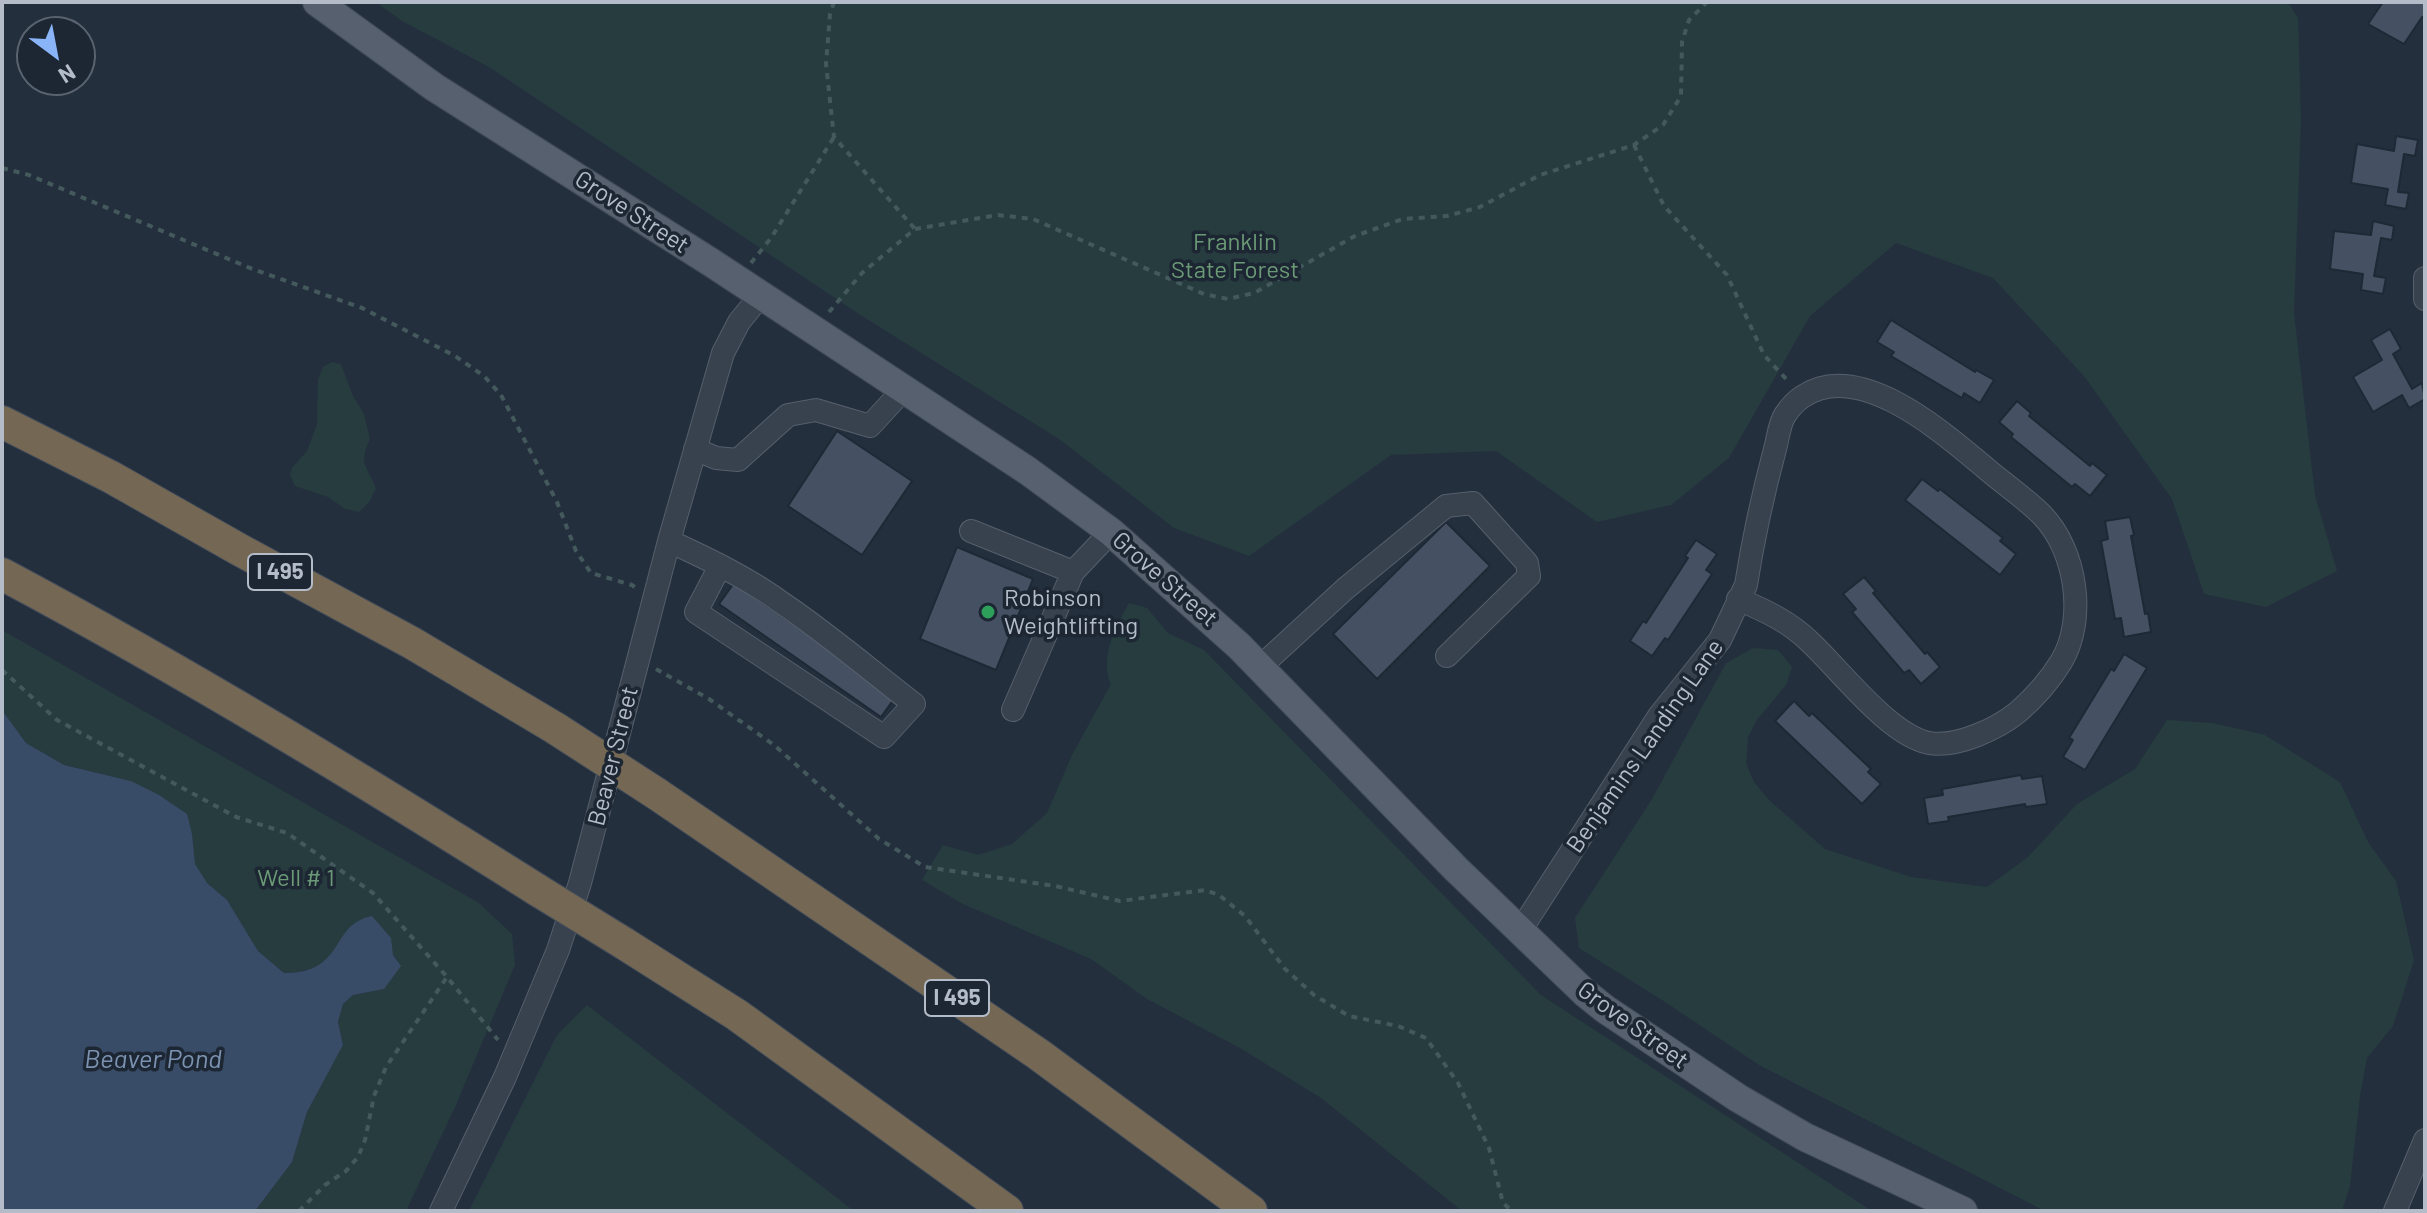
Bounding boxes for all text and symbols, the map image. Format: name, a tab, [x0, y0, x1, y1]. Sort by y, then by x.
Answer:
north arrow	[16, 16, 96, 96]
text: N	[55, 60, 81, 90]
street label: Grove Street	[570, 165, 694, 259]
park label: Franklin State Forest	[1171, 228, 1299, 284]
street label: Grove Street	[1106, 525, 1224, 633]
road number: I 495	[248, 554, 312, 590]
place label: Robinson Weightlifting	[1004, 584, 1138, 640]
marker: Robinson Weightlifting	[979, 603, 997, 621]
street label: Benjamins Landing Lane	[1560, 634, 1730, 858]
street label: Beaver Street	[582, 683, 644, 829]
park label: Well # 1	[257, 864, 335, 892]
street label: Grove Street	[1572, 975, 1694, 1075]
road number: I 495	[925, 980, 989, 1016]
water label: Beaver Pond	[84, 1043, 222, 1075]

